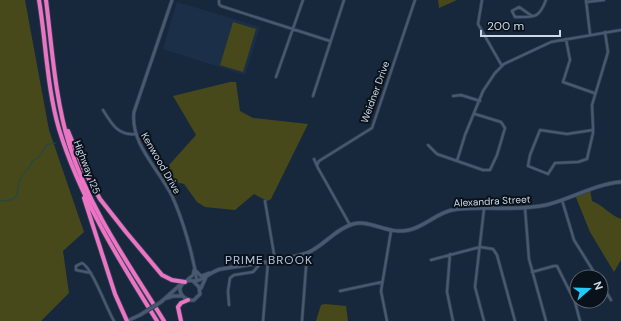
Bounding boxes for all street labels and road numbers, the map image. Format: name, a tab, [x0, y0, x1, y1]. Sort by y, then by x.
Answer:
street label: Weidner Drive	[358, 59, 392, 125]
street label: Kenwood Drive	[138, 130, 184, 196]
street label: Highway 125	[71, 138, 103, 196]
street label: Alexandra Street	[453, 192, 531, 210]

